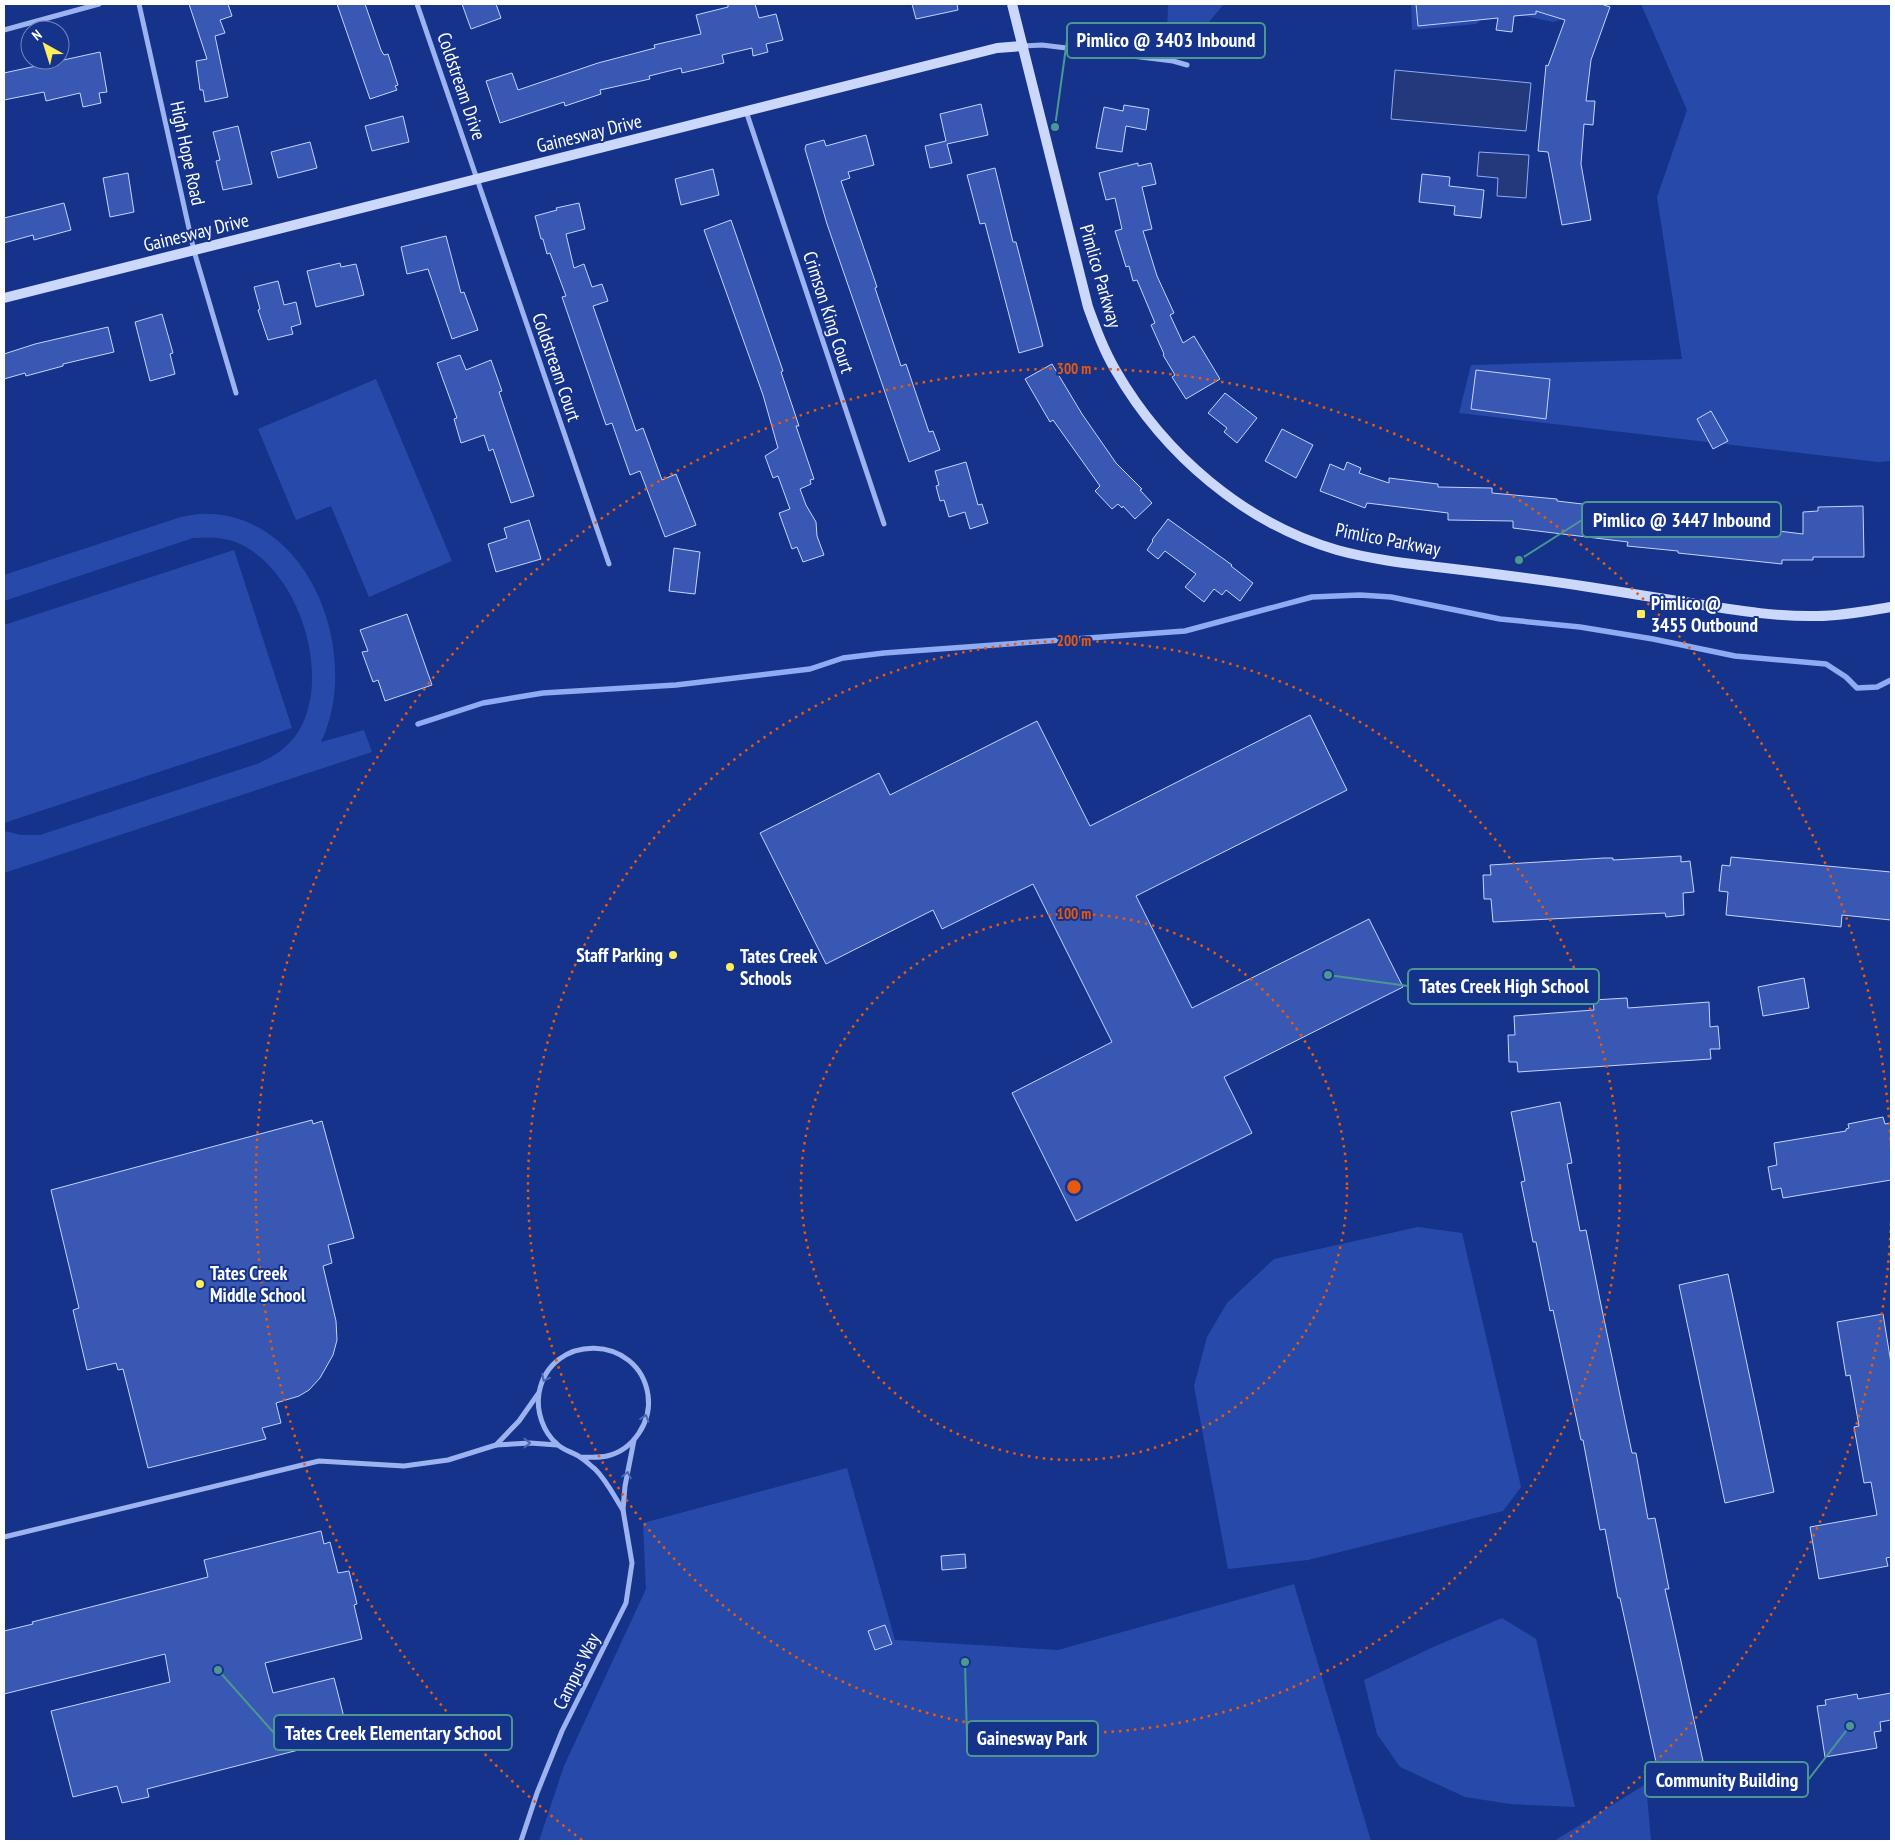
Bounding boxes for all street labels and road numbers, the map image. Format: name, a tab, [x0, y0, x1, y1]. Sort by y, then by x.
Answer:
street label: Coldstream Drive	[432, 29, 492, 143]
street label: High Hope Road	[165, 99, 211, 207]
street label: Gainesway Drive	[534, 108, 644, 158]
street label: Gainesway Drive	[141, 207, 251, 257]
street label: Pimlico Parkway	[1075, 222, 1127, 331]
street label: Crimson King Court	[798, 248, 860, 377]
street label: Coldstream Court	[527, 310, 587, 425]
street label: Pimlico Parkway	[1333, 517, 1443, 561]
street label: Campus Way	[547, 1628, 605, 1713]

